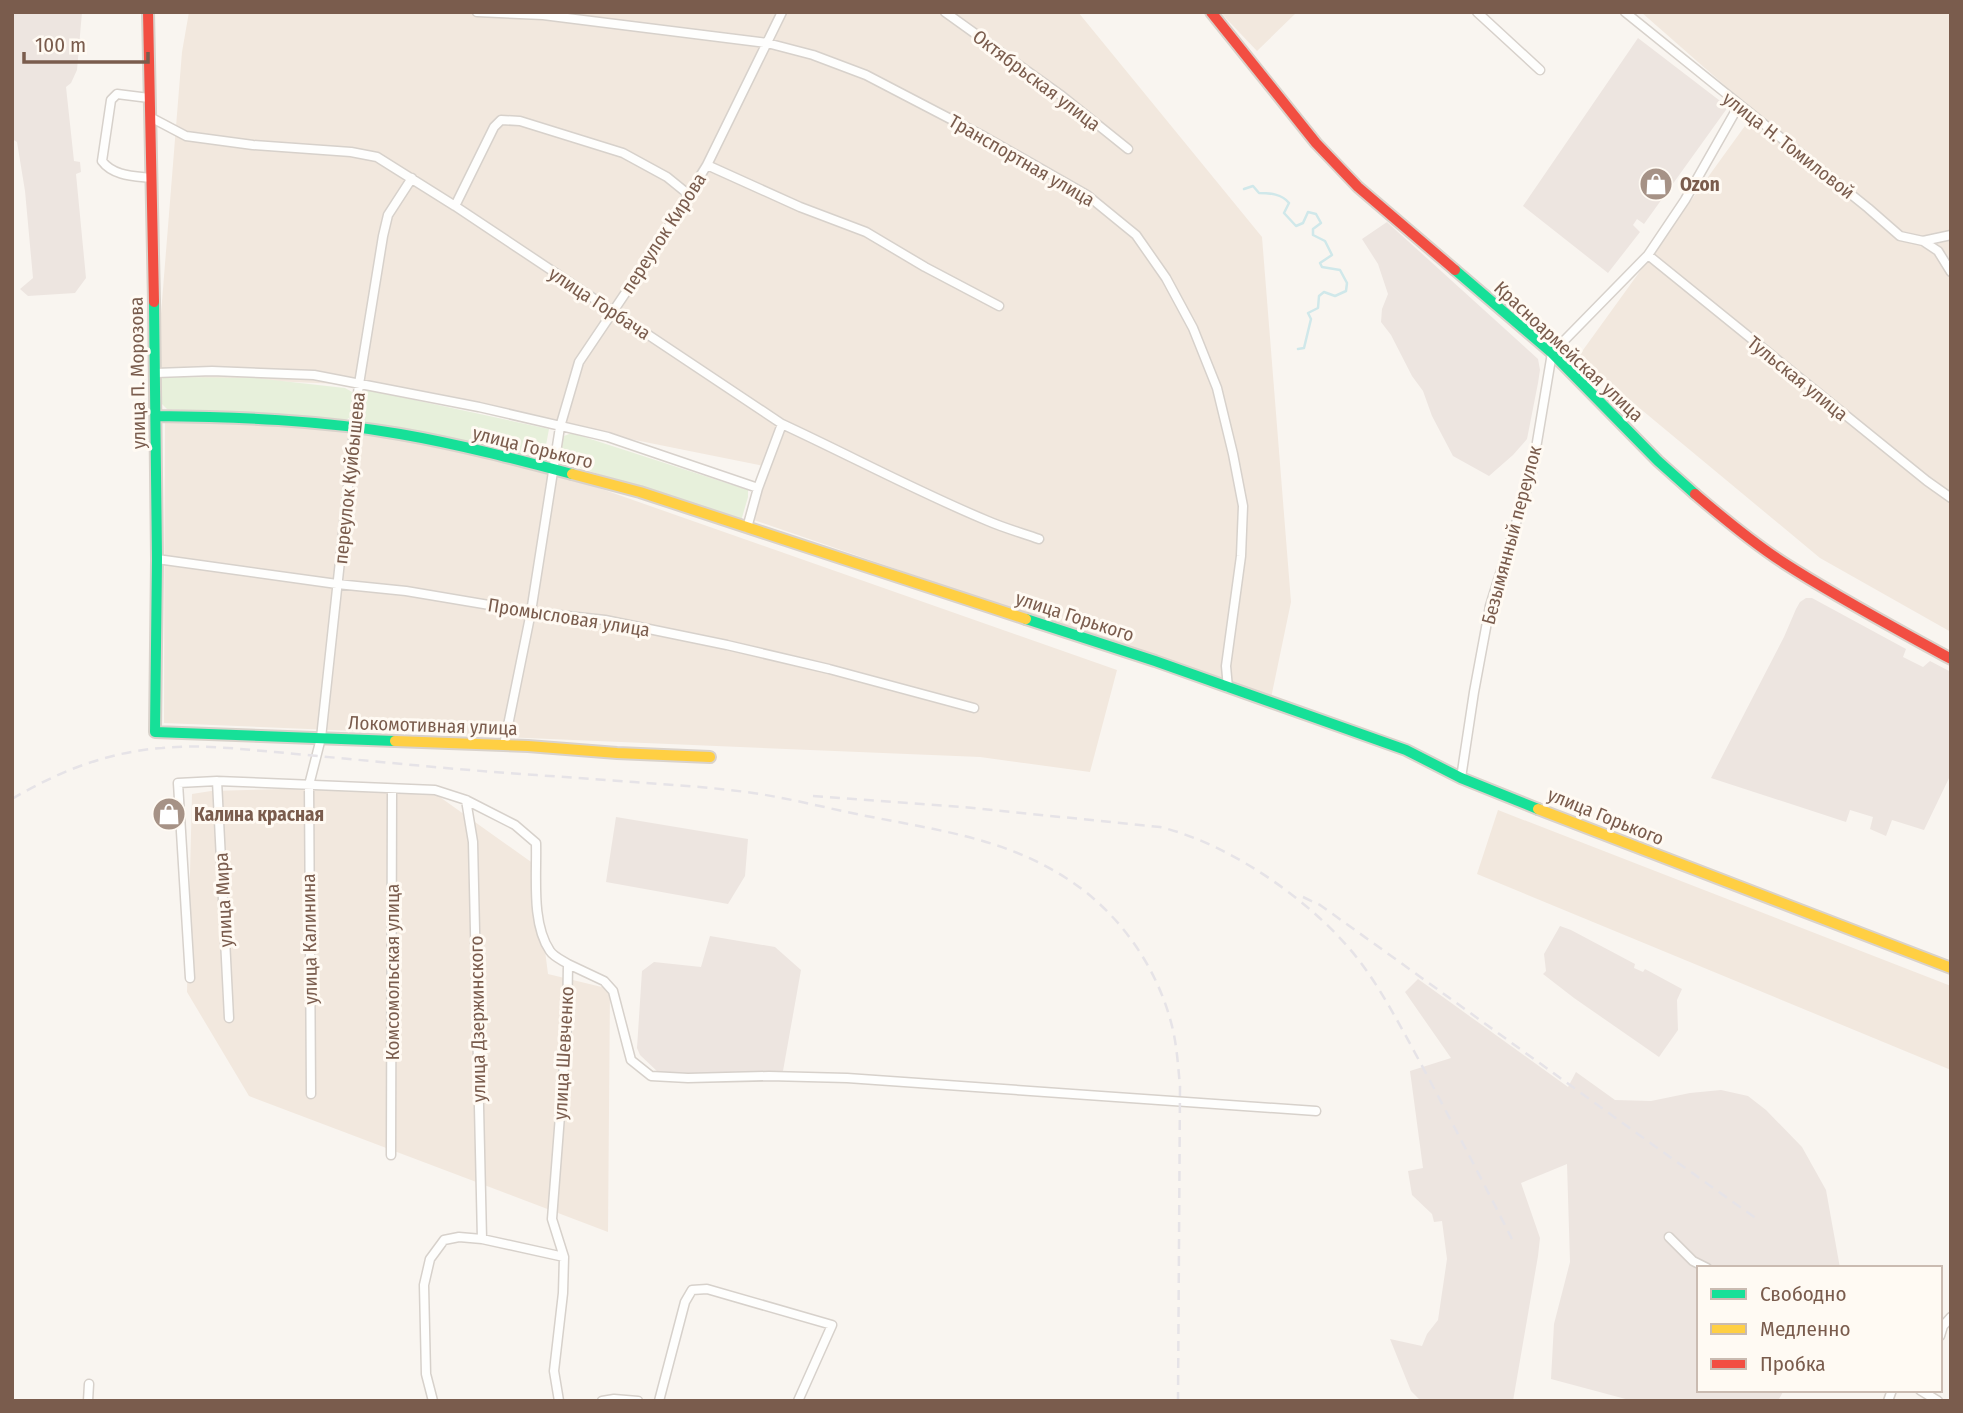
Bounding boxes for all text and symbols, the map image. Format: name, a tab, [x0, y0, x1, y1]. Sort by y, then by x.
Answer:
scale bar	[24, 21, 149, 65]
street label: Октябрьская улица	[968, 25, 1105, 136]
text: 100 m	[35, 32, 86, 58]
street label: улица Н. Томиловой	[1718, 87, 1859, 204]
street label: Транспортная улица	[945, 109, 1099, 212]
shop icon: Ozon	[1637, 165, 1675, 203]
street label: переулок Кирова	[616, 169, 711, 298]
place label: Ozon	[1680, 173, 1720, 196]
street label: улица Горбача	[545, 262, 655, 345]
street label: Красноармейская улица	[1489, 276, 1648, 426]
street label: улица П. Морозова	[125, 297, 150, 449]
street label: Тульская улица	[1743, 331, 1852, 426]
street label: переулок Куйбышева	[329, 391, 370, 565]
street label: улица Горького	[470, 421, 596, 474]
street label: Безымянный переулок	[1477, 443, 1546, 627]
street label: улица Горького	[1013, 586, 1137, 646]
street label: Промысловая улица	[486, 593, 652, 642]
street label: Локомотивная улица	[348, 711, 518, 740]
street label: улица Горького	[1544, 783, 1667, 850]
shop icon: Калина красная	[150, 795, 188, 833]
place label: Калина красная	[194, 803, 324, 826]
street label: улица Мира	[210, 852, 237, 948]
street label: улица Калинина	[297, 873, 322, 1005]
street label: Комсомольская улица	[381, 884, 404, 1060]
street label: улица Дзержинского	[465, 936, 490, 1102]
street label: улица Шевченко	[549, 986, 578, 1121]
legend	[1697, 1266, 1942, 1392]
text: Свободно	[1760, 1281, 1846, 1307]
text: Медленно	[1760, 1316, 1850, 1342]
text: Пробка	[1760, 1351, 1826, 1377]

